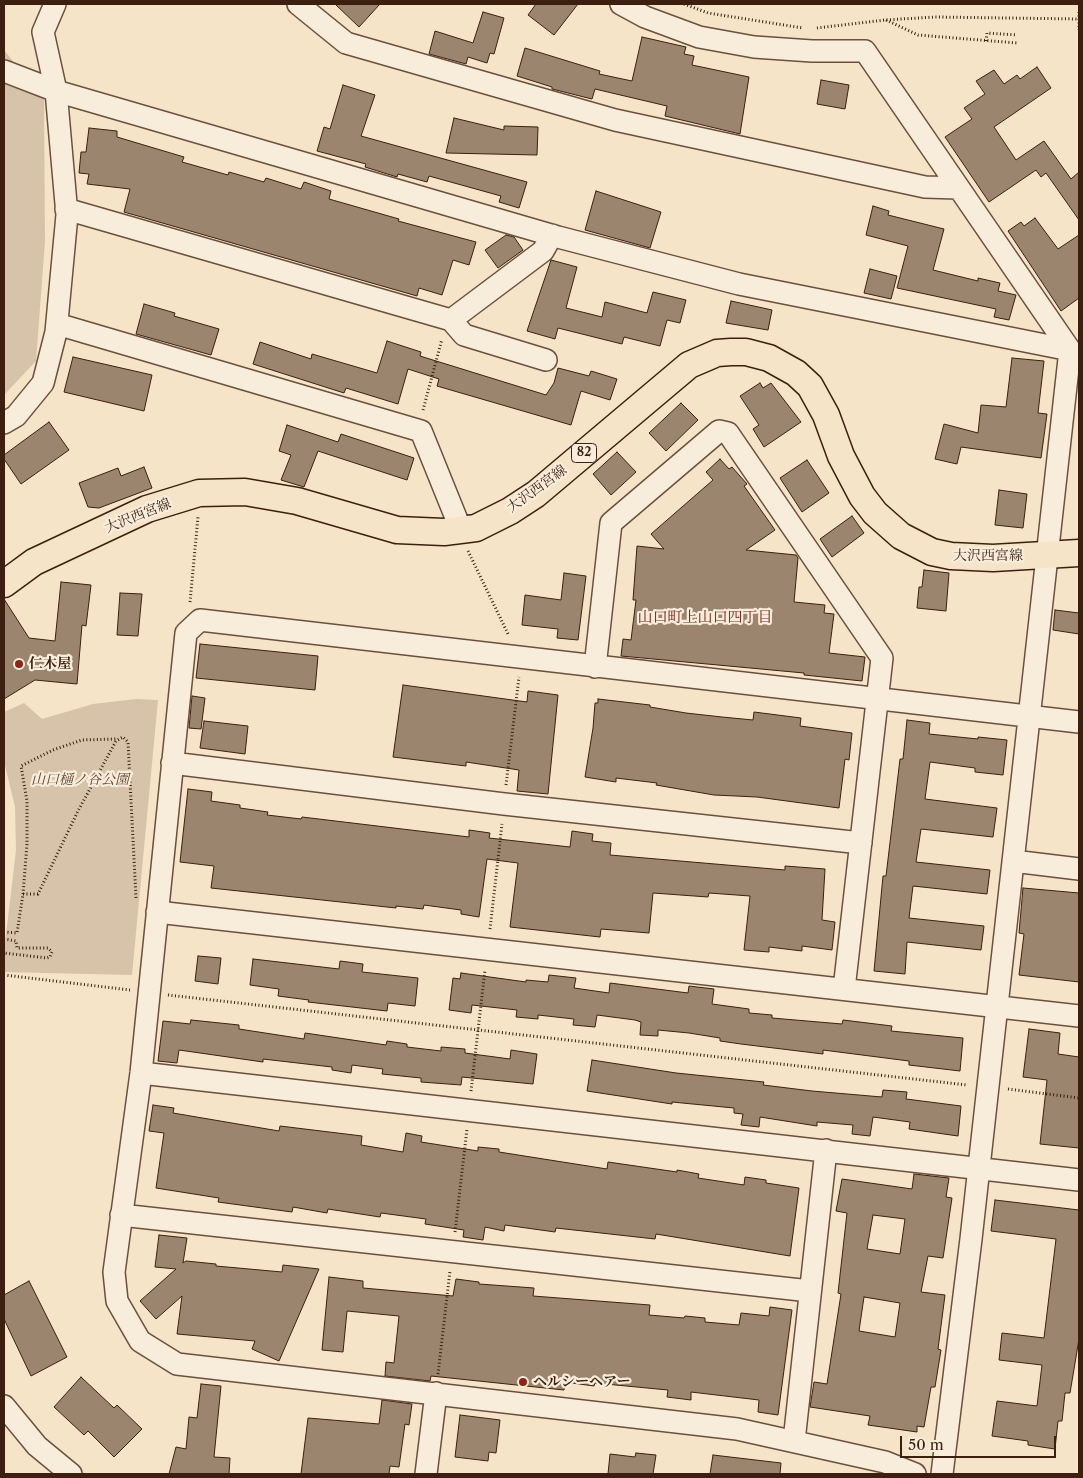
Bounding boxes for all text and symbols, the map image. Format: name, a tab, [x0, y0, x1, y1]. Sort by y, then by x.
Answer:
road number: 82	[572, 443, 596, 462]
street label: 大沢西宮線	[504, 462, 570, 516]
street label: 大沢西宮線	[102, 495, 174, 537]
street label: 大沢西宮線	[953, 548, 1023, 564]
district label: 山口町上山口四丁目	[638, 609, 772, 627]
place label: 仁木屋	[29, 656, 71, 672]
marker: 仁木屋	[13, 658, 25, 670]
park label: 山口樋ノ谷公園	[31, 772, 129, 788]
place label: ヘルシーヘアー	[533, 1374, 631, 1390]
marker: ヘルシーヘアー	[517, 1376, 529, 1388]
scale bar	[903, 1426, 1059, 1458]
text: 50 m	[908, 1435, 944, 1454]

